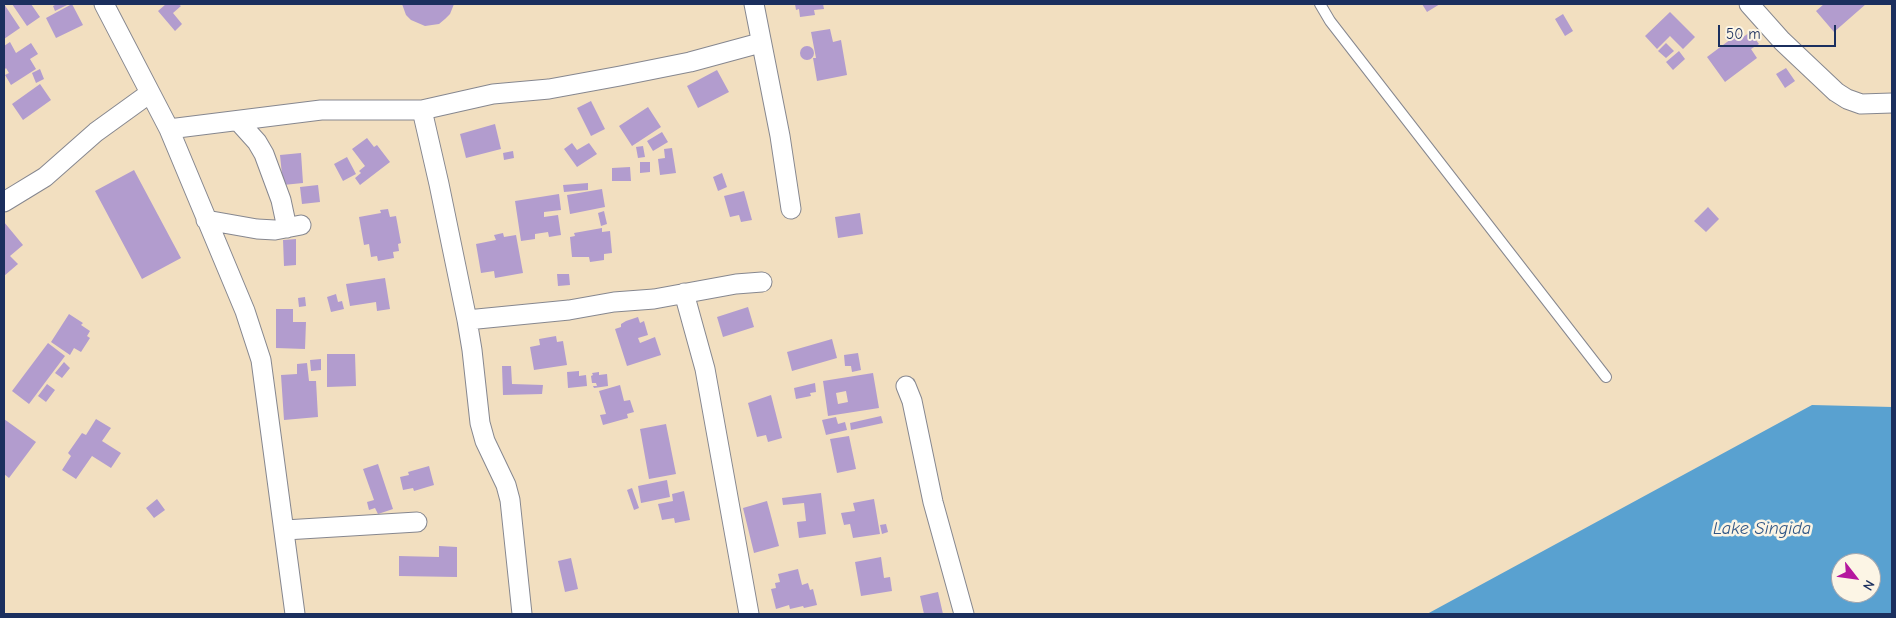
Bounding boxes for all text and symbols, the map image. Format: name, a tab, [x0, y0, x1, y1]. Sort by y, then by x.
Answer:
scale bar	[1721, 15, 1838, 47]
text: 50 m	[1726, 25, 1761, 43]
water label: Lake Singida	[1713, 518, 1811, 540]
north arrow	[1831, 553, 1881, 603]
text: N	[1859, 577, 1878, 593]

